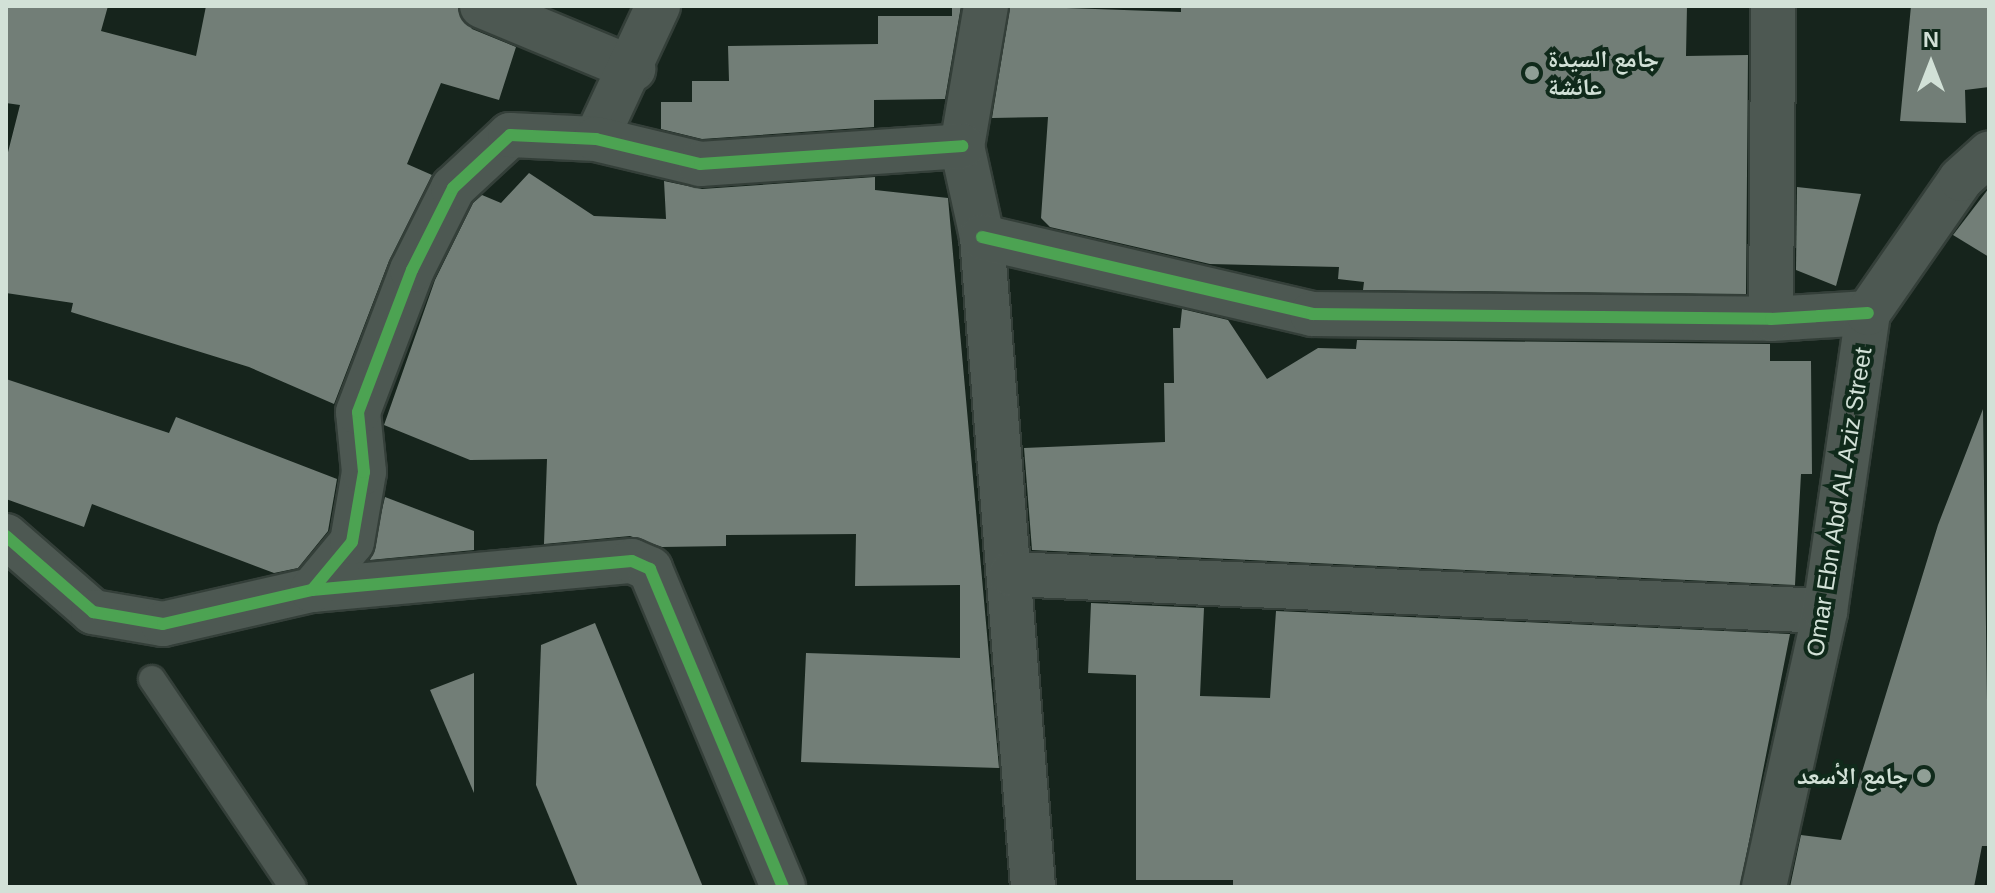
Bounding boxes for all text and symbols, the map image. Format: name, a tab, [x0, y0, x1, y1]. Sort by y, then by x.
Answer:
north arrow	[1891, 24, 1971, 104]
text: N	[1923, 27, 1939, 52]
place label: جامع السيدة عائشة	[1548, 45, 1659, 101]
marker: جامع السيدة عائشة	[1523, 64, 1541, 82]
street label: Omar Ebn Abd AL Aziz Street	[1800, 343, 1878, 661]
place label: جامع الأسعد	[1797, 762, 1908, 790]
marker: جامع الأسعد	[1915, 767, 1933, 785]

